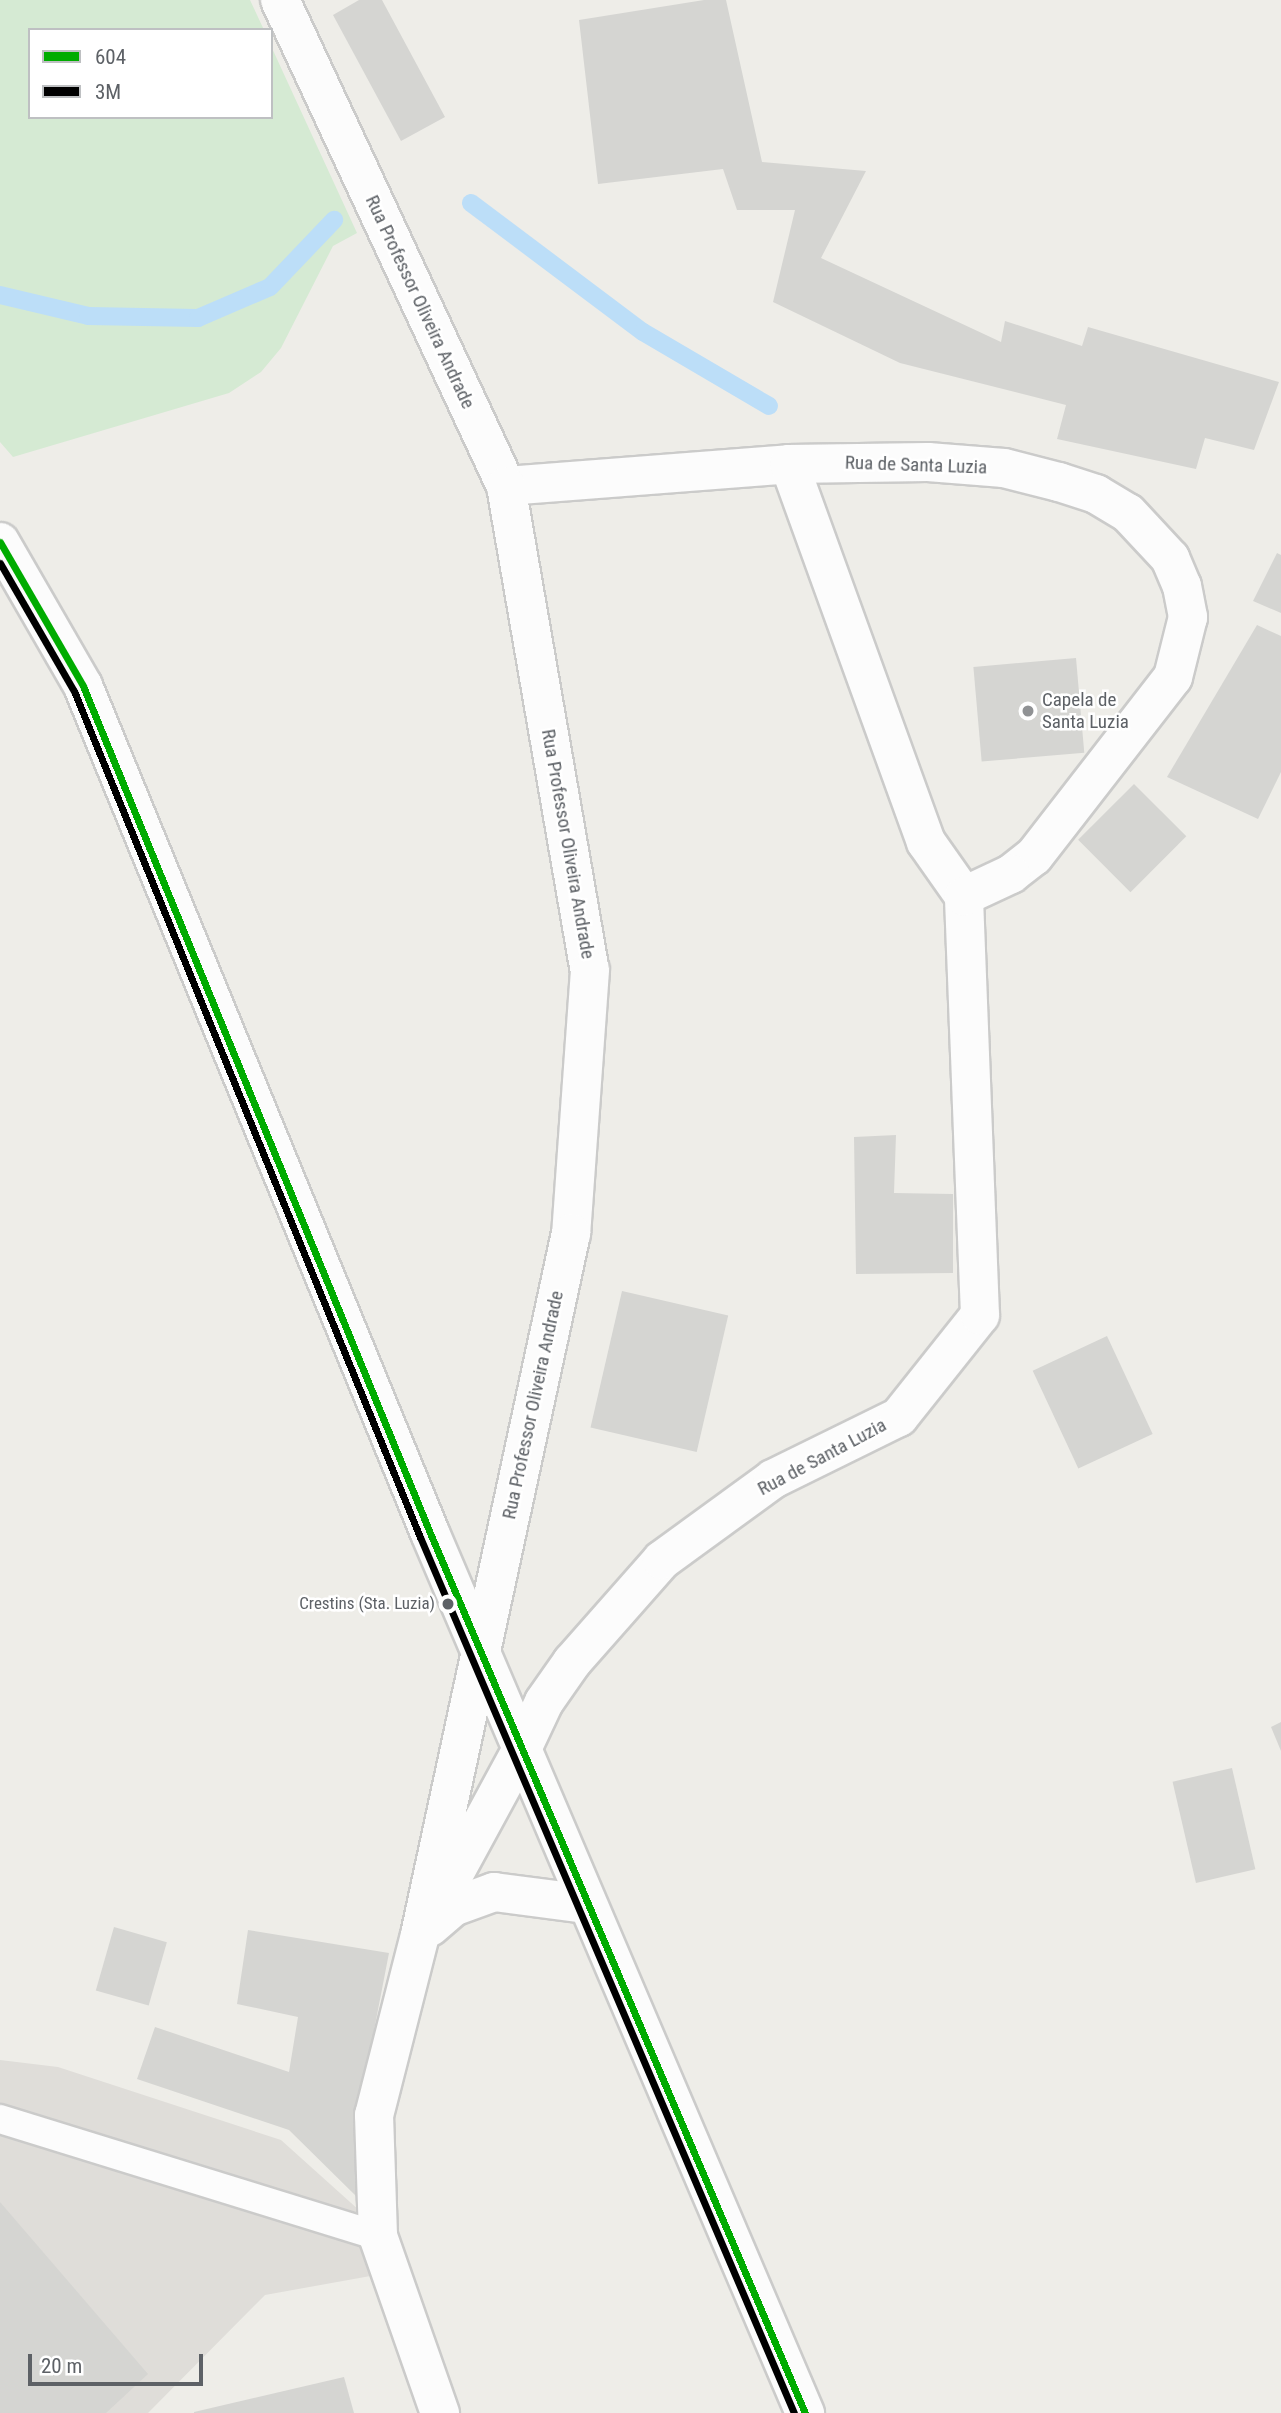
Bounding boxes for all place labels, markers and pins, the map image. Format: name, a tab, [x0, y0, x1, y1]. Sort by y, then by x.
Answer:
place label: Capela de Santa Luzia	[1042, 689, 1129, 733]
marker: Capela de Santa Luzia	[1020, 703, 1036, 719]
place label: Crestins (Sta. Luzia)	[299, 1594, 435, 1614]
marker: Crestins (Sta. Luzia)	[441, 1597, 455, 1611]

